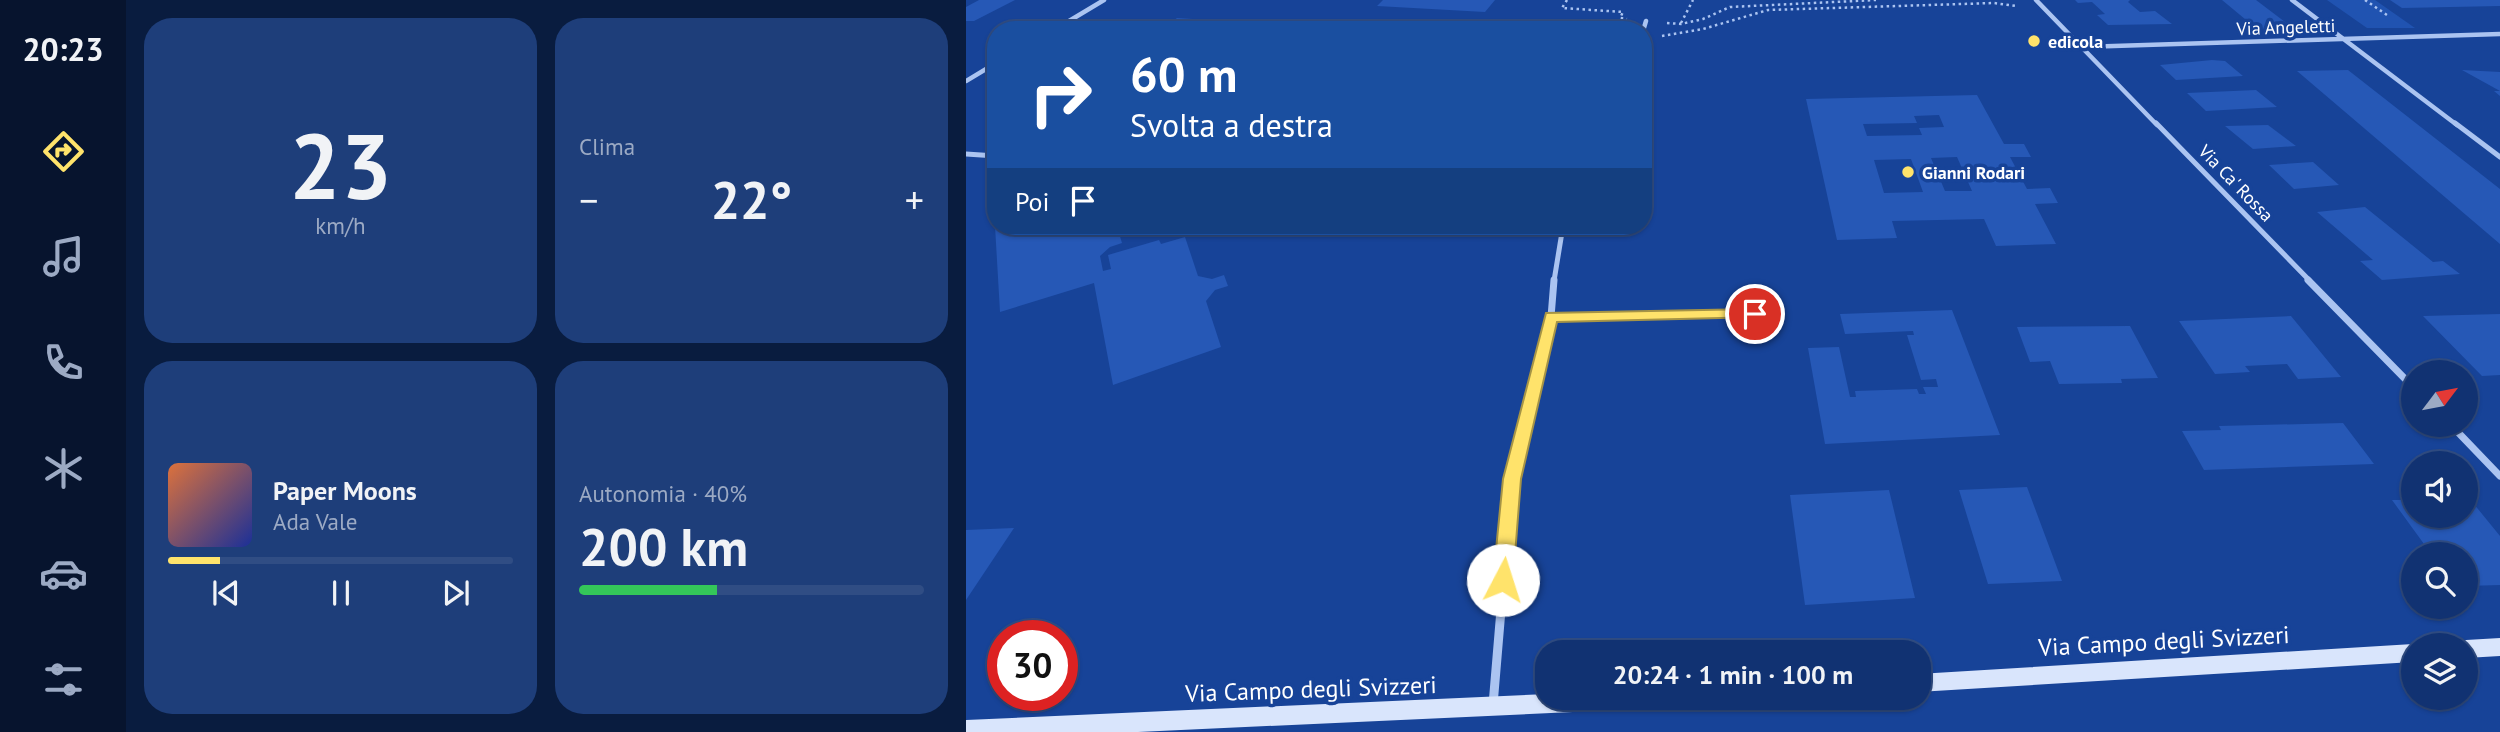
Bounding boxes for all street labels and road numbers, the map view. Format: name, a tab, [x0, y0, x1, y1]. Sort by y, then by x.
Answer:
street label: Via Angeletti	[2235, 14, 2336, 40]
street label: Via Ca' Rossa	[2193, 139, 2278, 226]
street label: Via Campo degli Svizzeri	[2037, 619, 2290, 663]
street label: Via Campo degli Svizzeri	[1184, 669, 1437, 709]

